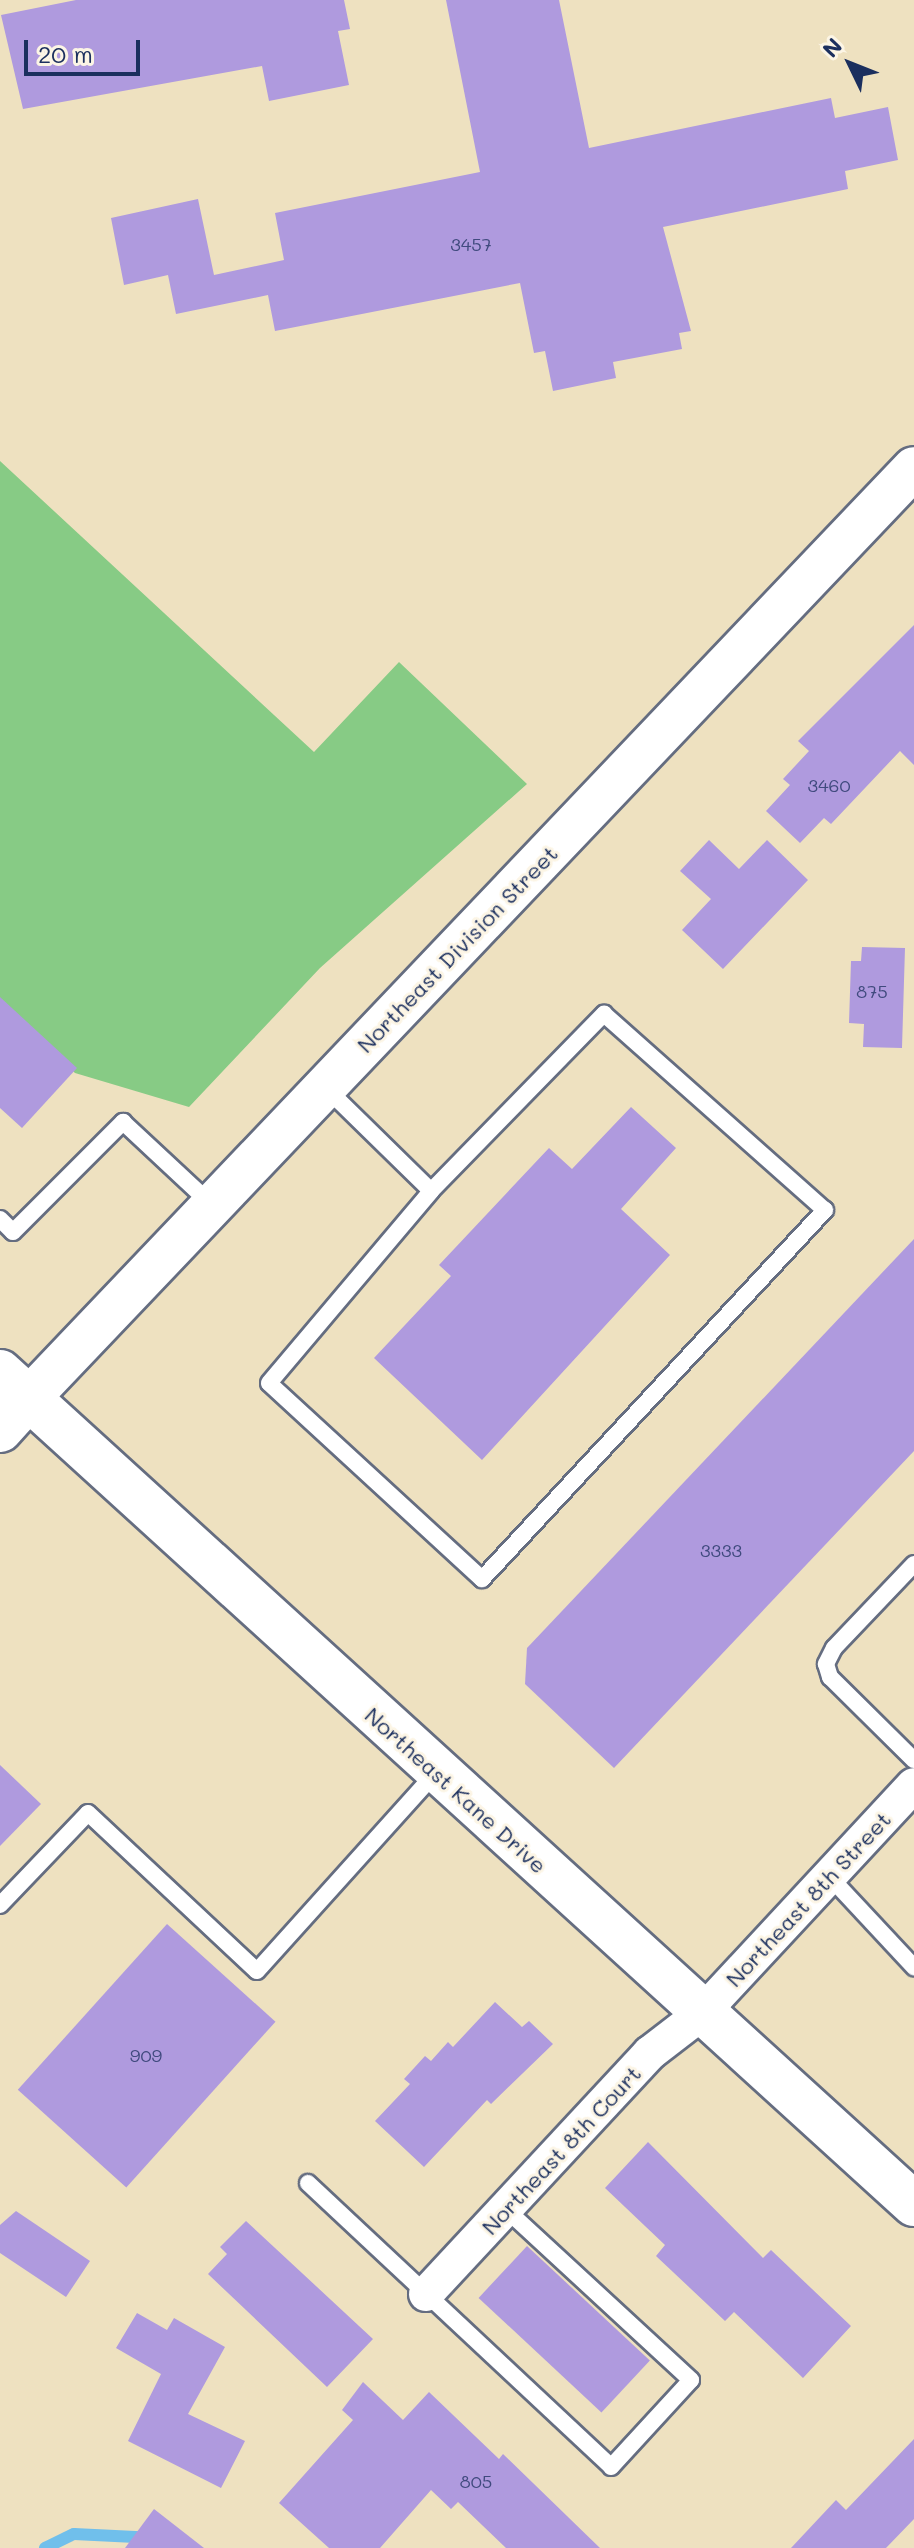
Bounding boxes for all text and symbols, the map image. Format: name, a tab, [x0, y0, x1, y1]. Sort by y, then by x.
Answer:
scale bar	[28, 24, 144, 74]
north arrow	[810, 24, 890, 104]
text: N	[816, 31, 848, 63]
text: 20 m	[38, 38, 93, 69]
house number: 3457	[450, 233, 492, 255]
house number: 3460	[807, 774, 851, 796]
street label: Northeast Division Street	[351, 840, 563, 1058]
house number: 875	[856, 980, 888, 1002]
house number: 3333	[700, 1539, 742, 1561]
street label: Northeast Kane Drive	[360, 1702, 552, 1878]
street label: Northeast 8th Street	[720, 1806, 896, 1992]
house number: 909	[130, 2044, 162, 2066]
street label: Northeast 8th Court	[476, 2060, 646, 2240]
house number: 805	[460, 2470, 492, 2492]

